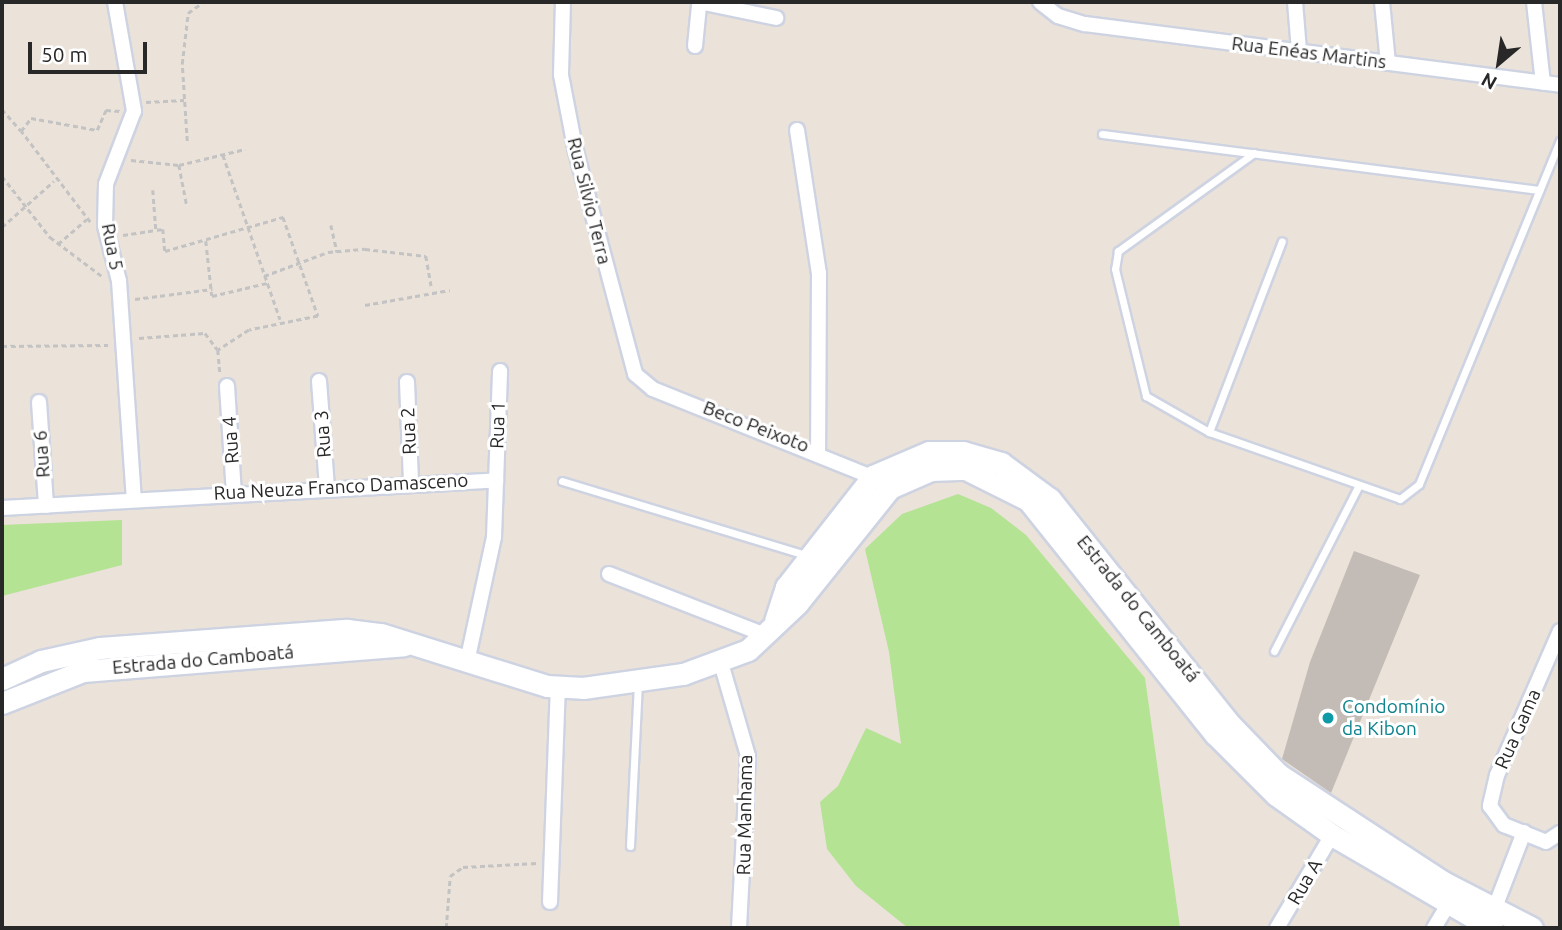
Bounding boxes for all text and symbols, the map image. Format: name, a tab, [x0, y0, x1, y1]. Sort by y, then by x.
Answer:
scale bar	[32, 28, 150, 72]
north arrow	[1464, 28, 1534, 98]
street label: Rua Enéas Martins	[1230, 32, 1388, 74]
text: 50 m	[41, 42, 88, 66]
text: N	[1477, 68, 1500, 94]
street label: Rua Silvio Terra	[562, 135, 616, 267]
street label: Rua 5	[96, 222, 128, 272]
street label: Beco Peixoto	[700, 396, 812, 458]
street label: Rua 1	[486, 401, 510, 449]
street label: Rua 2	[397, 407, 421, 455]
street label: Rua 3	[310, 410, 336, 458]
street label: Rua 4	[218, 416, 244, 464]
street label: Rua 6	[29, 430, 55, 478]
street label: Rua Neuza Franco Damasceno	[213, 469, 469, 505]
street label: Estrada do Camboatá	[1072, 531, 1204, 687]
street label: Estrada do Camboatá	[111, 641, 295, 679]
street label: Rua Gama	[1490, 685, 1546, 773]
place label: Condomínio da Kibon	[1342, 696, 1445, 740]
marker: Condomínio da Kibon	[1320, 710, 1336, 726]
street label: Rua Manhama	[733, 754, 757, 876]
street label: Rua A	[1283, 855, 1327, 909]

